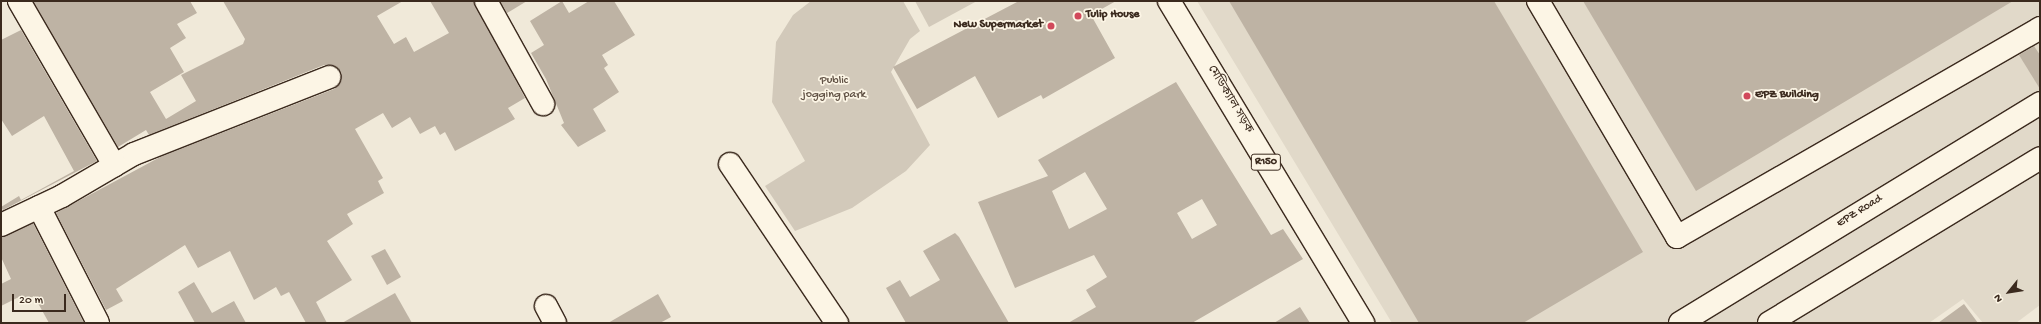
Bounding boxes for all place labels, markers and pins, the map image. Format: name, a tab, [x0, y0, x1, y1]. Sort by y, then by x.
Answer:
place label: Tulip House	[1086, 9, 1140, 23]
marker: Tulip House	[1073, 11, 1083, 21]
place label: New Supermarket	[953, 19, 1043, 33]
marker: New Supermarket	[1046, 21, 1056, 31]
place label: EPZ Building	[1755, 89, 1819, 103]
marker: EPZ Building	[1742, 91, 1752, 101]

